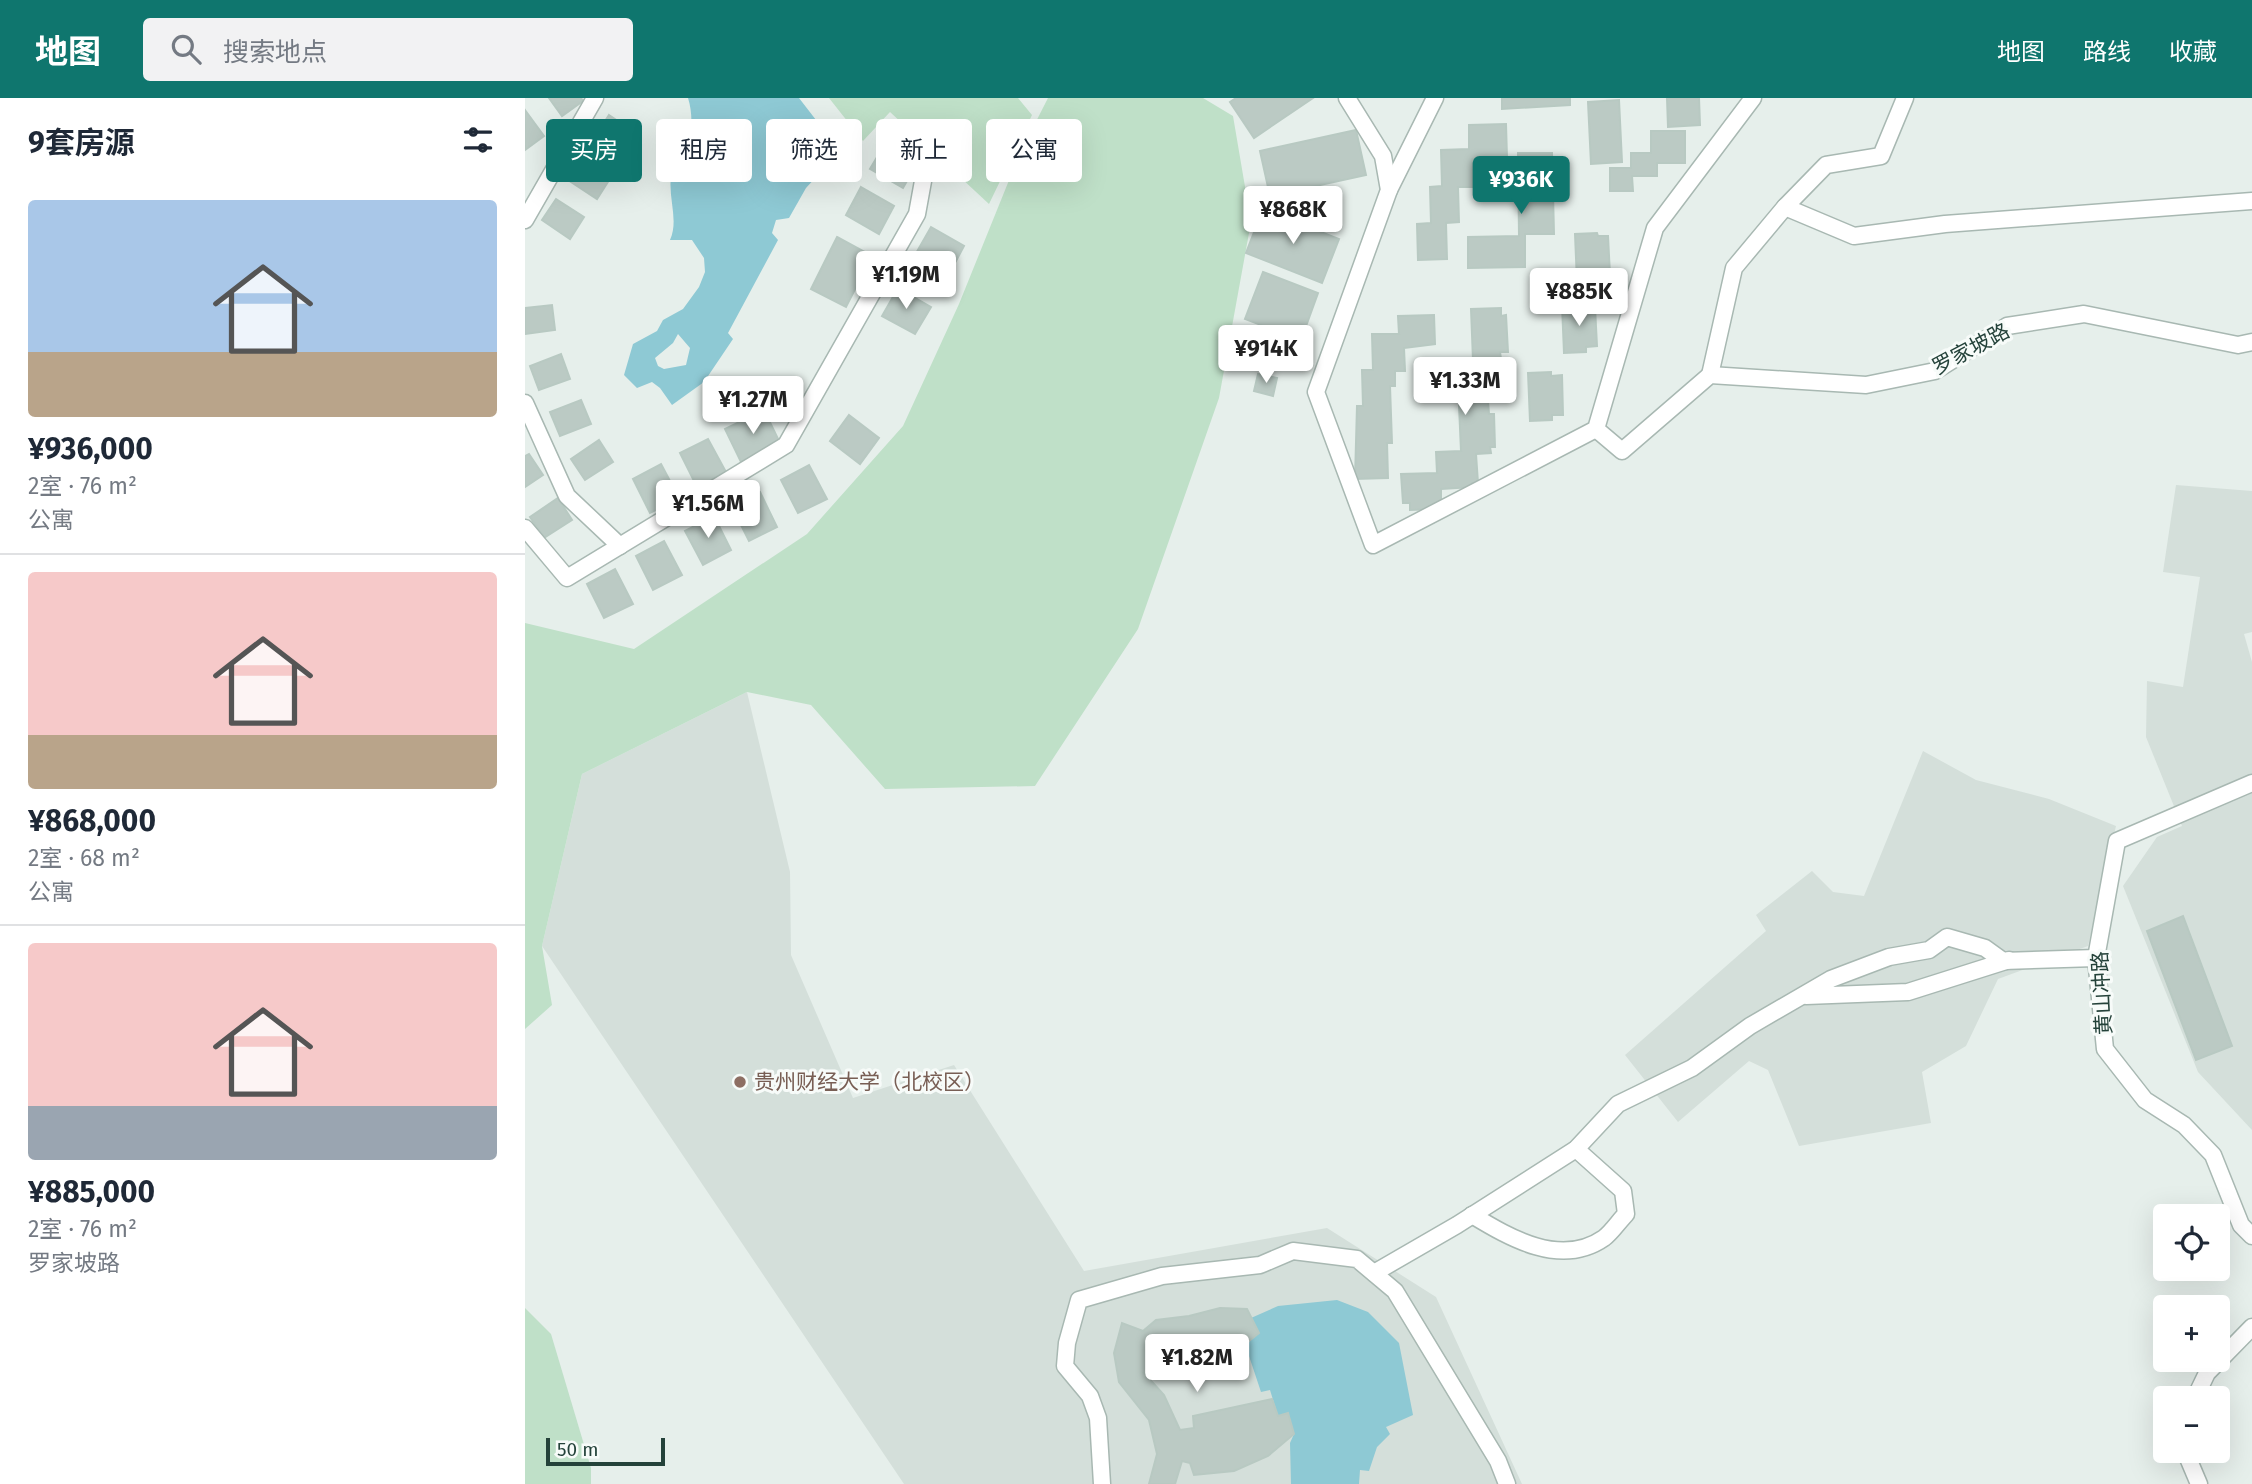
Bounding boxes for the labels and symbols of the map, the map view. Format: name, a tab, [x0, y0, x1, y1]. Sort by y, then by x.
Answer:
pin: ¥936K	[1472, 156, 1570, 216]
pin: ¥868K	[1244, 186, 1342, 246]
pin: ¥1.19M	[849, 252, 963, 311]
pin: ¥885K	[1530, 268, 1628, 328]
street label: 罗家坡路	[1928, 318, 2014, 380]
pin: ¥914K	[1217, 326, 1315, 385]
pin: ¥1.33M	[1408, 358, 1522, 417]
pin: ¥1.27M	[696, 376, 810, 436]
pin: ¥1.56M	[651, 480, 765, 540]
street label: 黄山冲路	[2087, 950, 2117, 1036]
place label: 贵州财经大学（北校区）	[754, 1069, 985, 1095]
marker: 贵州财经大学（北校区）	[732, 1074, 748, 1090]
pin: ¥1.82M	[1140, 1334, 1254, 1394]
scale bar	[546, 1435, 665, 1467]

